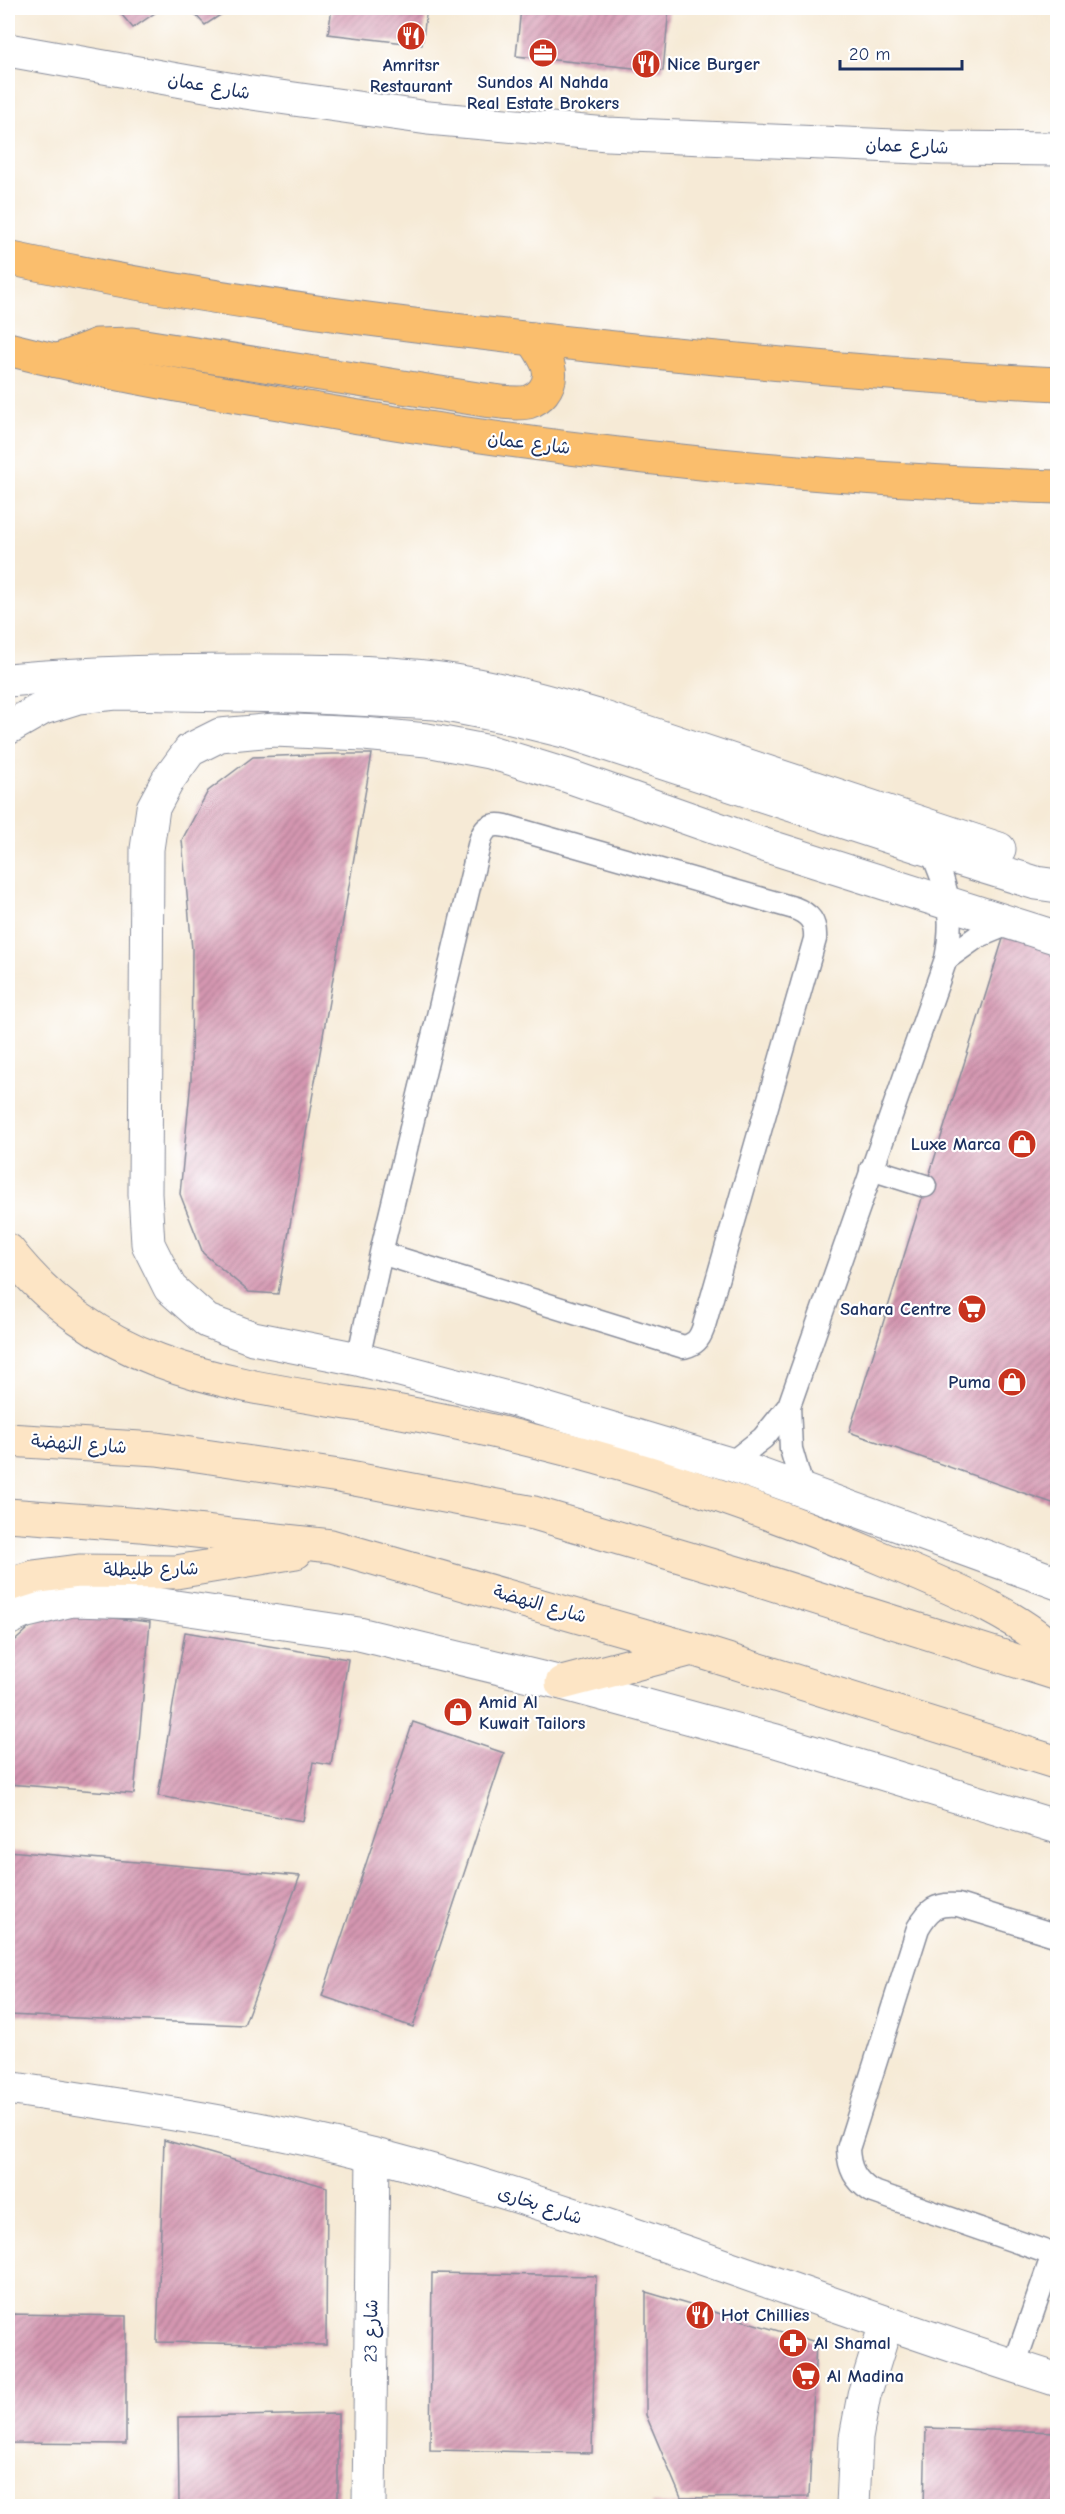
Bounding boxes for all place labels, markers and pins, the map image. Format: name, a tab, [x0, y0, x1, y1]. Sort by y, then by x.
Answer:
restaurant icon: Amritsr Restaurant	[395, 20, 427, 52]
office icon: Sundos Al Nahda Real Estate Brokers	[527, 37, 559, 69]
restaurant icon: Nice Burger	[630, 48, 662, 80]
place label: Nice Burger	[667, 54, 761, 75]
place label: Amritsr Restaurant	[370, 55, 453, 97]
place label: Sundos Al Nahda Real Estate Brokers	[467, 72, 620, 114]
shop icon: Luxe Marca	[1006, 1128, 1038, 1160]
place label: Luxe Marca	[911, 1134, 1001, 1155]
supermarket icon: Sahara Centre	[956, 1293, 988, 1325]
place label: Sahara Centre	[840, 1299, 951, 1320]
shop icon: Puma	[996, 1366, 1028, 1398]
place label: Puma	[948, 1372, 991, 1393]
place label: Amid Al Kuwait Tailors	[479, 1692, 586, 1734]
shop icon: Amid Al Kuwait Tailors	[442, 1696, 474, 1728]
restaurant icon: Hot Chillies	[684, 2299, 716, 2331]
place label: Hot Chillies	[721, 2305, 810, 2326]
pharmacy icon: Al Shamal	[777, 2327, 809, 2359]
place label: Al Shamal	[814, 2333, 891, 2354]
supermarket icon: Al Madina	[790, 2360, 822, 2392]
place label: Al Madina	[827, 2366, 904, 2387]

